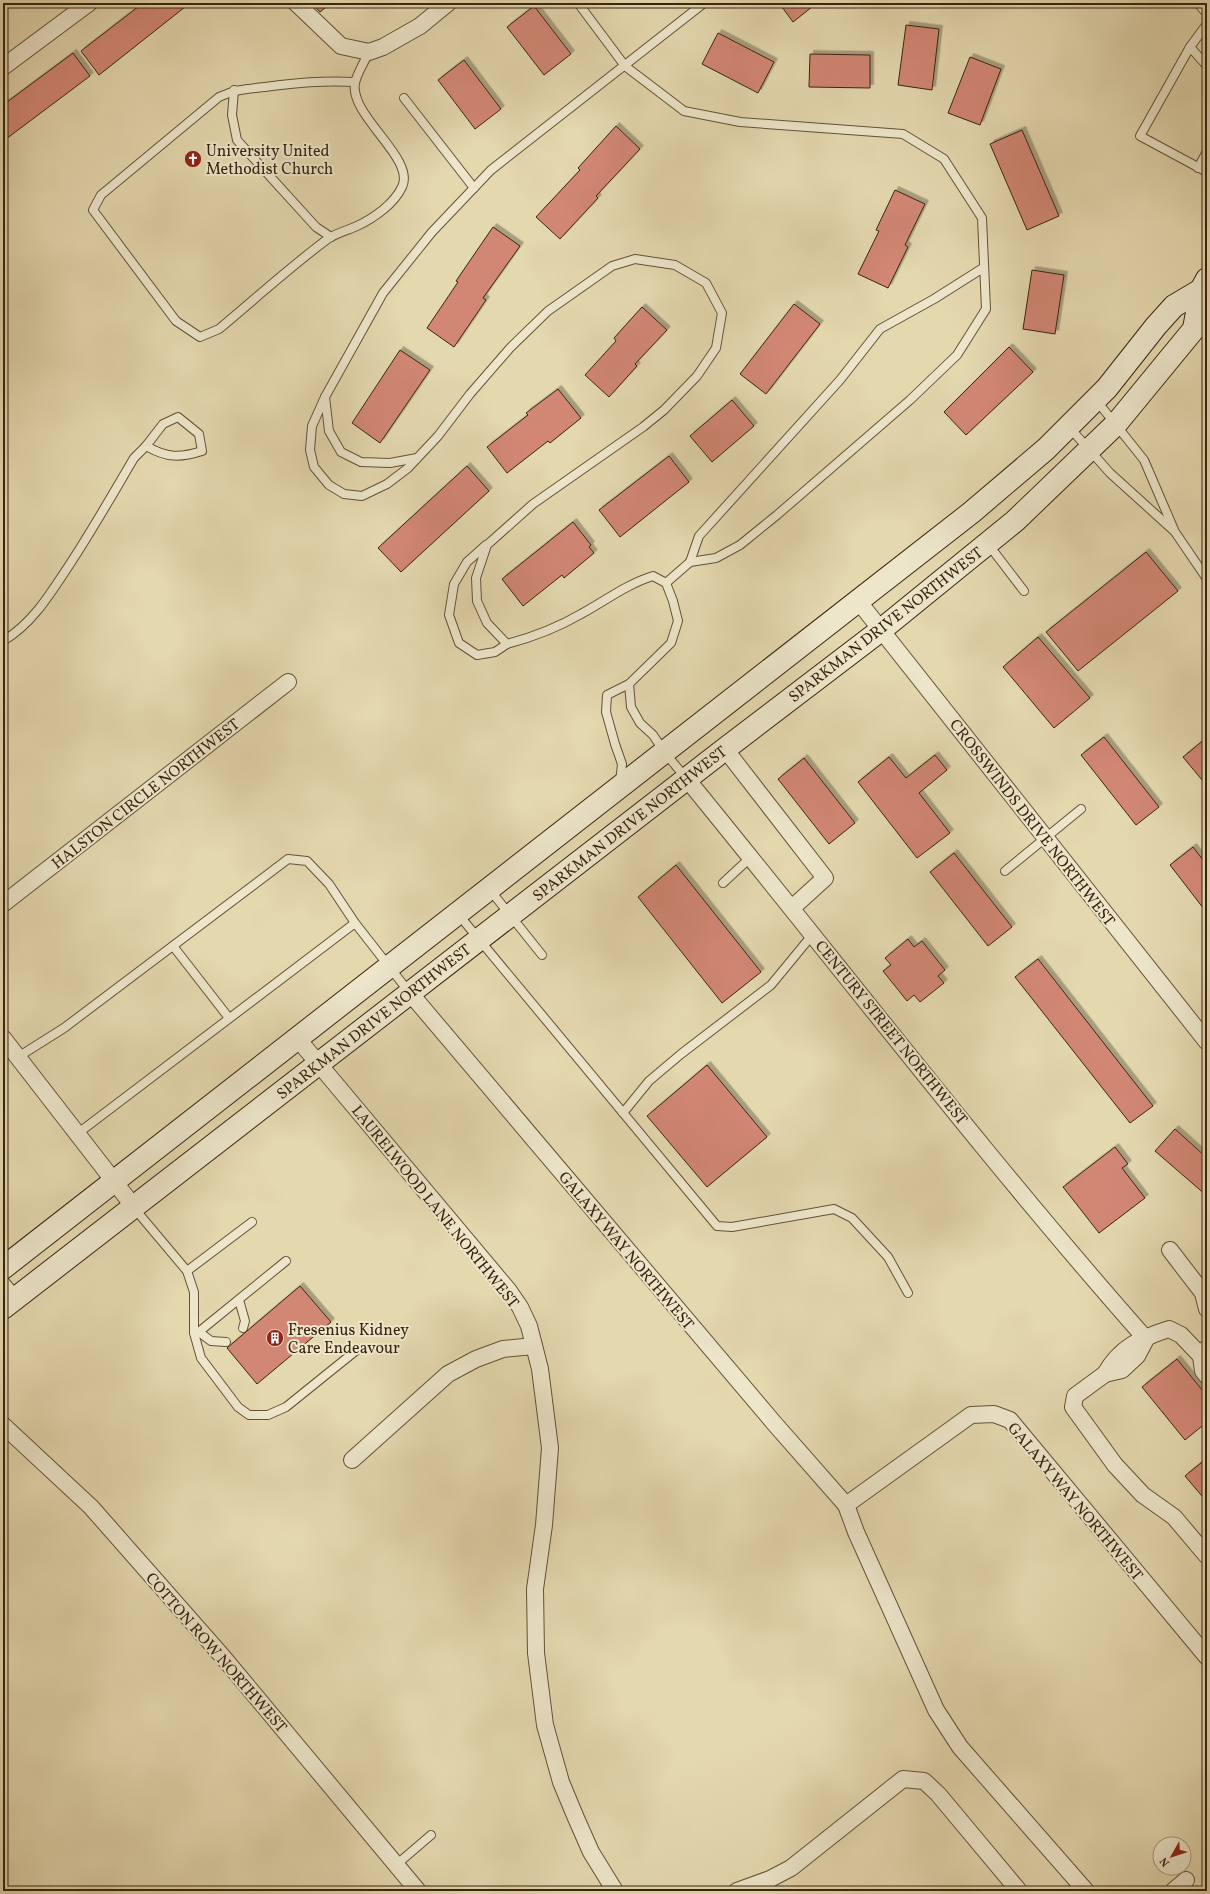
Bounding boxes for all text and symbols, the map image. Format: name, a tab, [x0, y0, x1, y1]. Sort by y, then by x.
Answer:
place label: University United Methodist Church	[206, 141, 333, 181]
church icon: University United Methodist Church	[183, 149, 203, 169]
street label: SPARKMAN DRIVE NORTHWEST	[784, 543, 988, 709]
street label: HALSTON CIRCLE NORTHWEST	[48, 714, 245, 875]
street label: CROSSWINDS DRIVE NORTHWEST	[944, 715, 1119, 931]
street label: SPARKMAN DRIVE NORTHWEST	[528, 742, 732, 908]
street label: CENTURY STREET NORTHWEST	[809, 936, 972, 1130]
street label: SPARKMAN DRIVE NORTHWEST	[272, 940, 476, 1106]
street label: LAURELWOOD LANE NORTHWEST	[345, 1101, 523, 1313]
street label: GALAXY WAY NORTHWEST	[553, 1167, 698, 1335]
place label: Fresenius Kidney Care Endeavour	[288, 1320, 409, 1360]
building icon: Fresenius Kidney Care Endeavour	[265, 1328, 285, 1348]
street label: GALAXY WAY NORTHWEST	[1002, 1418, 1147, 1586]
street label: COTTON ROW NORTHWEST	[140, 1568, 291, 1738]
north arrow	[1152, 1836, 1192, 1876]
text: N	[1157, 1854, 1174, 1869]

